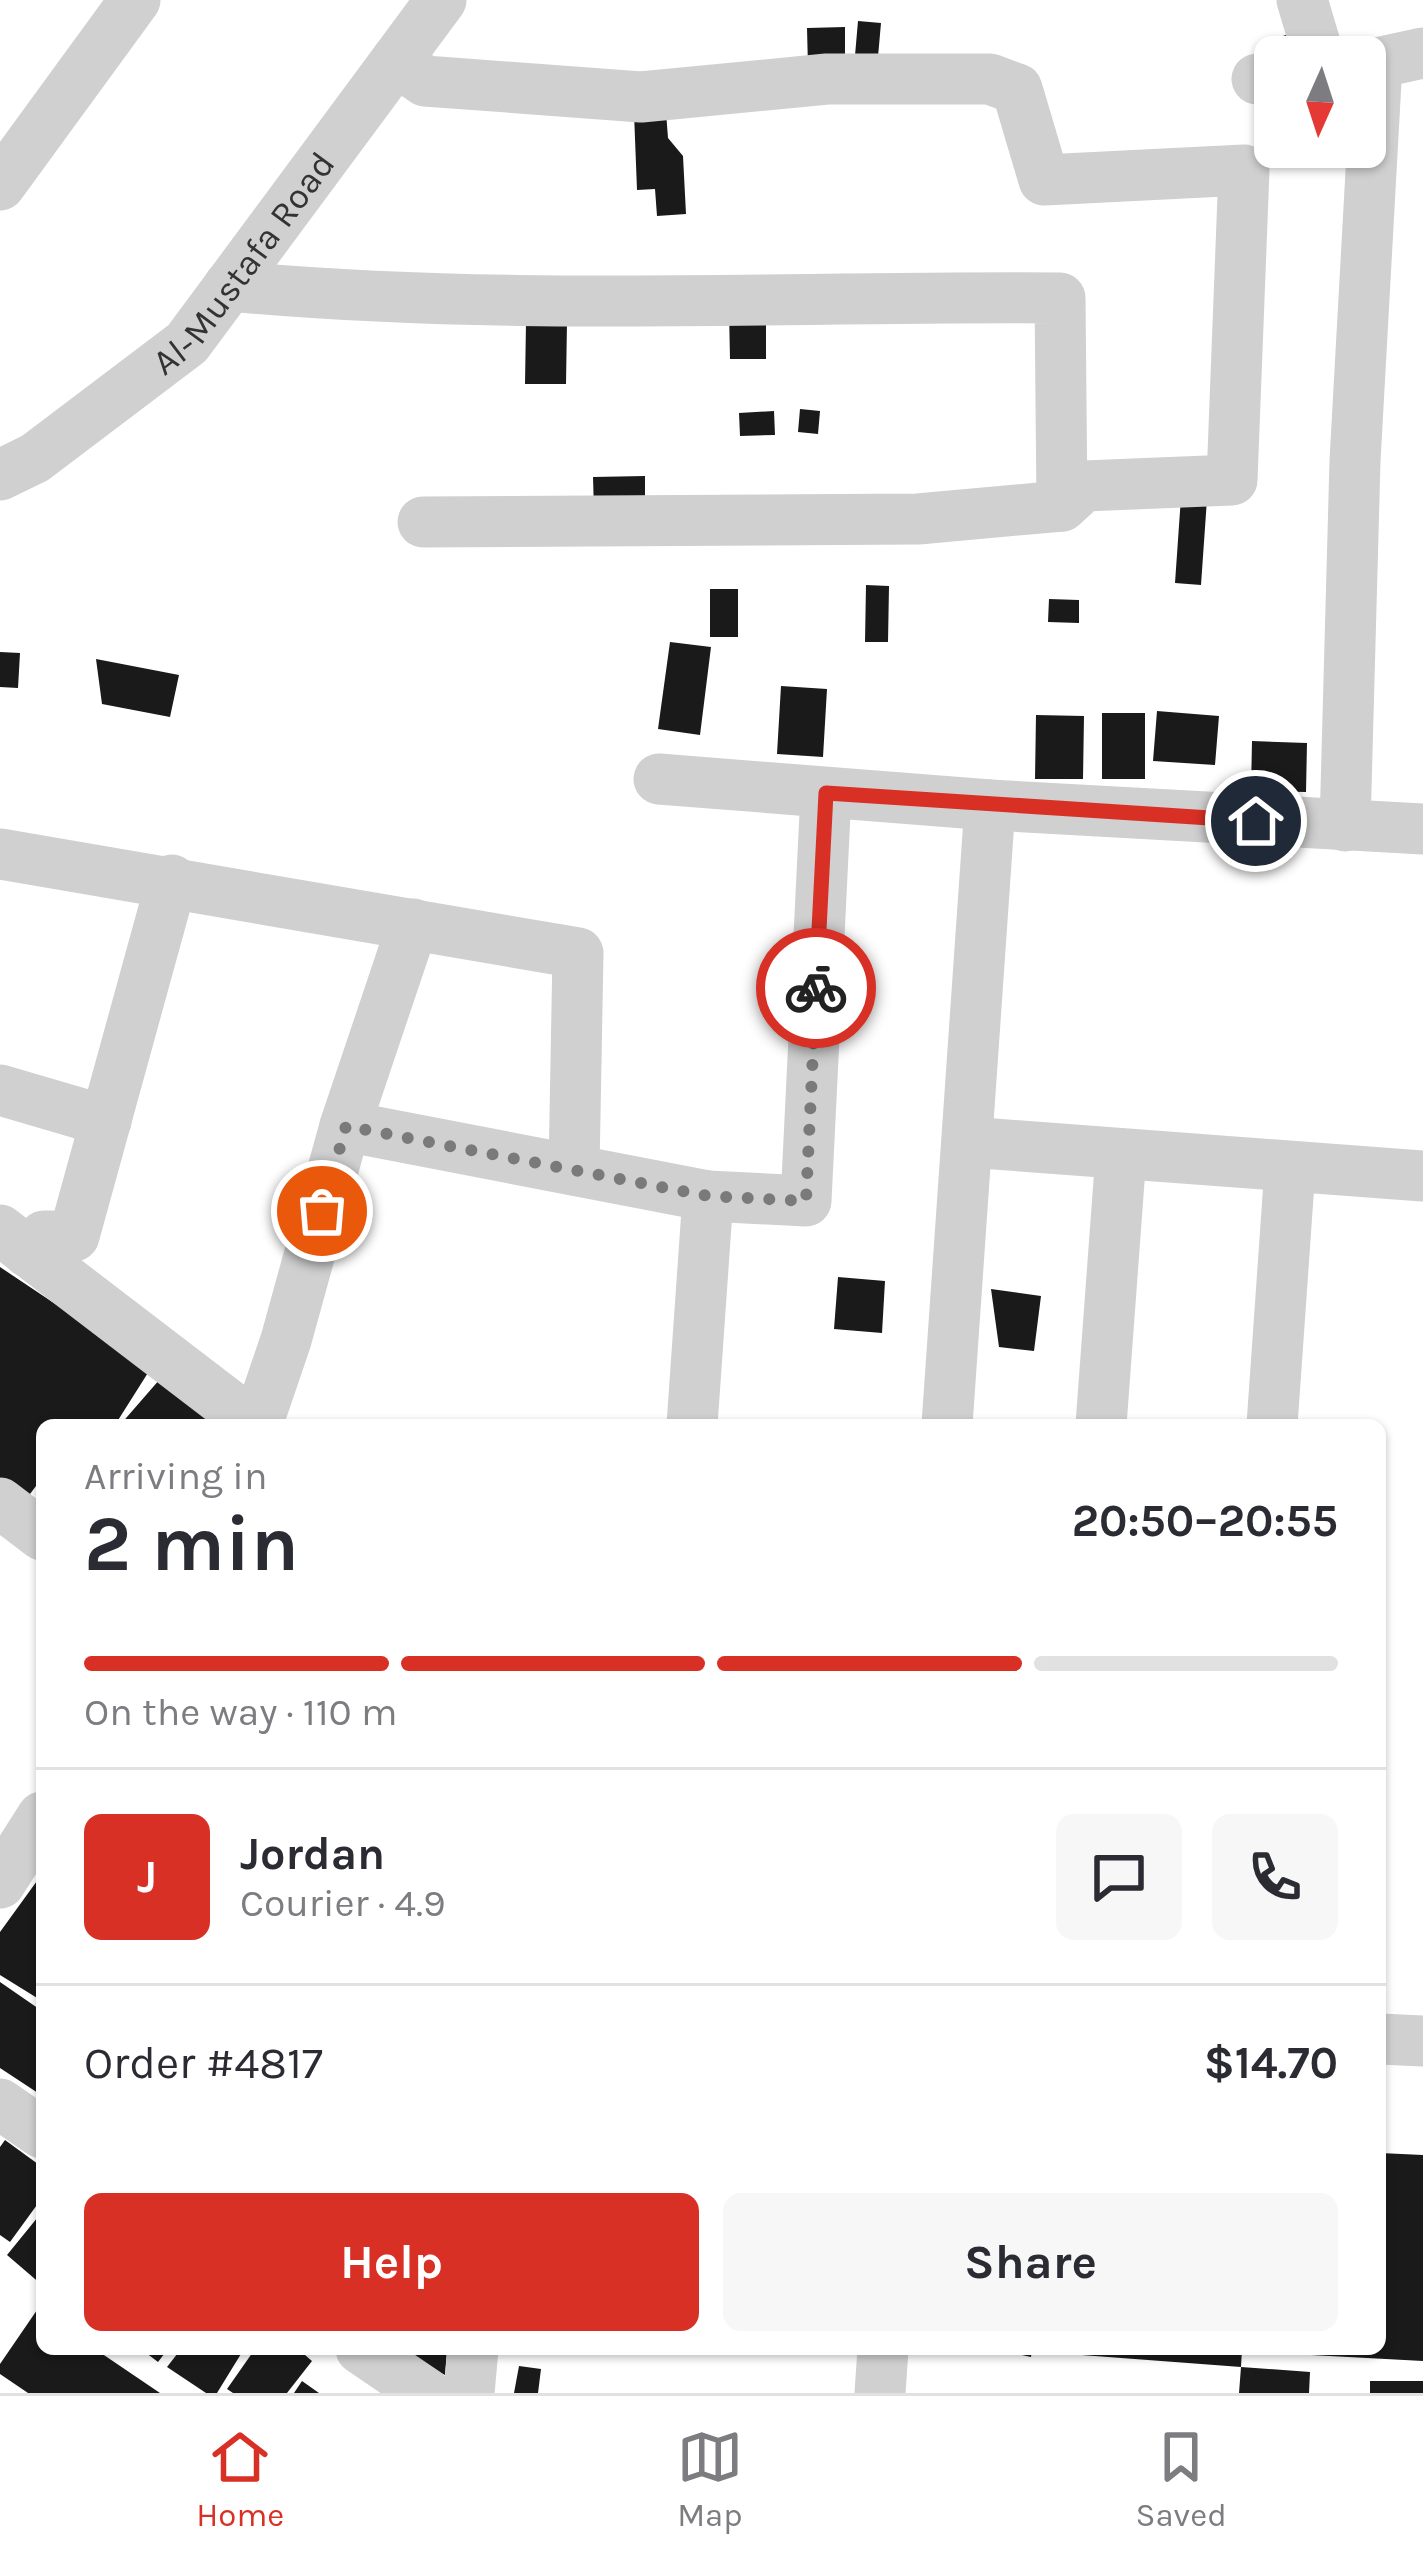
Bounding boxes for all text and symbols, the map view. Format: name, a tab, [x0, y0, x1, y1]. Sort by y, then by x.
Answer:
north arrow	[1254, 36, 1386, 168]
map controls	[1254, 36, 1386, 168]
street label: Al-Mustafa Road	[144, 144, 344, 384]
pin	[1205, 770, 1307, 872]
icon: home	[1223, 788, 1289, 854]
courier	[756, 928, 876, 1048]
icon: bike	[783, 955, 849, 1021]
pin	[271, 1160, 373, 1262]
icon: bag	[289, 1178, 355, 1244]
text: Arriving in	[84, 1453, 267, 1499]
text: 20:50–20:55	[1072, 1495, 1338, 1547]
text: 2 min	[84, 1498, 299, 1590]
text: On the way · 110 m	[84, 1689, 398, 1735]
button: chat	[1056, 1814, 1182, 1940]
button: phone	[1212, 1814, 1338, 1940]
text: Jordan	[240, 1828, 385, 1880]
text: J	[137, 1851, 157, 1903]
text: Courier · 4.9	[240, 1880, 446, 1926]
text: Order #4817	[84, 2037, 323, 2089]
text: $14.70	[1204, 2037, 1338, 2089]
button: Help	[84, 2193, 699, 2331]
button: Share	[723, 2193, 1338, 2331]
tab: Home	[196, 2424, 284, 2534]
tab: Map	[677, 2424, 743, 2534]
tab: Saved	[1135, 2424, 1227, 2534]

